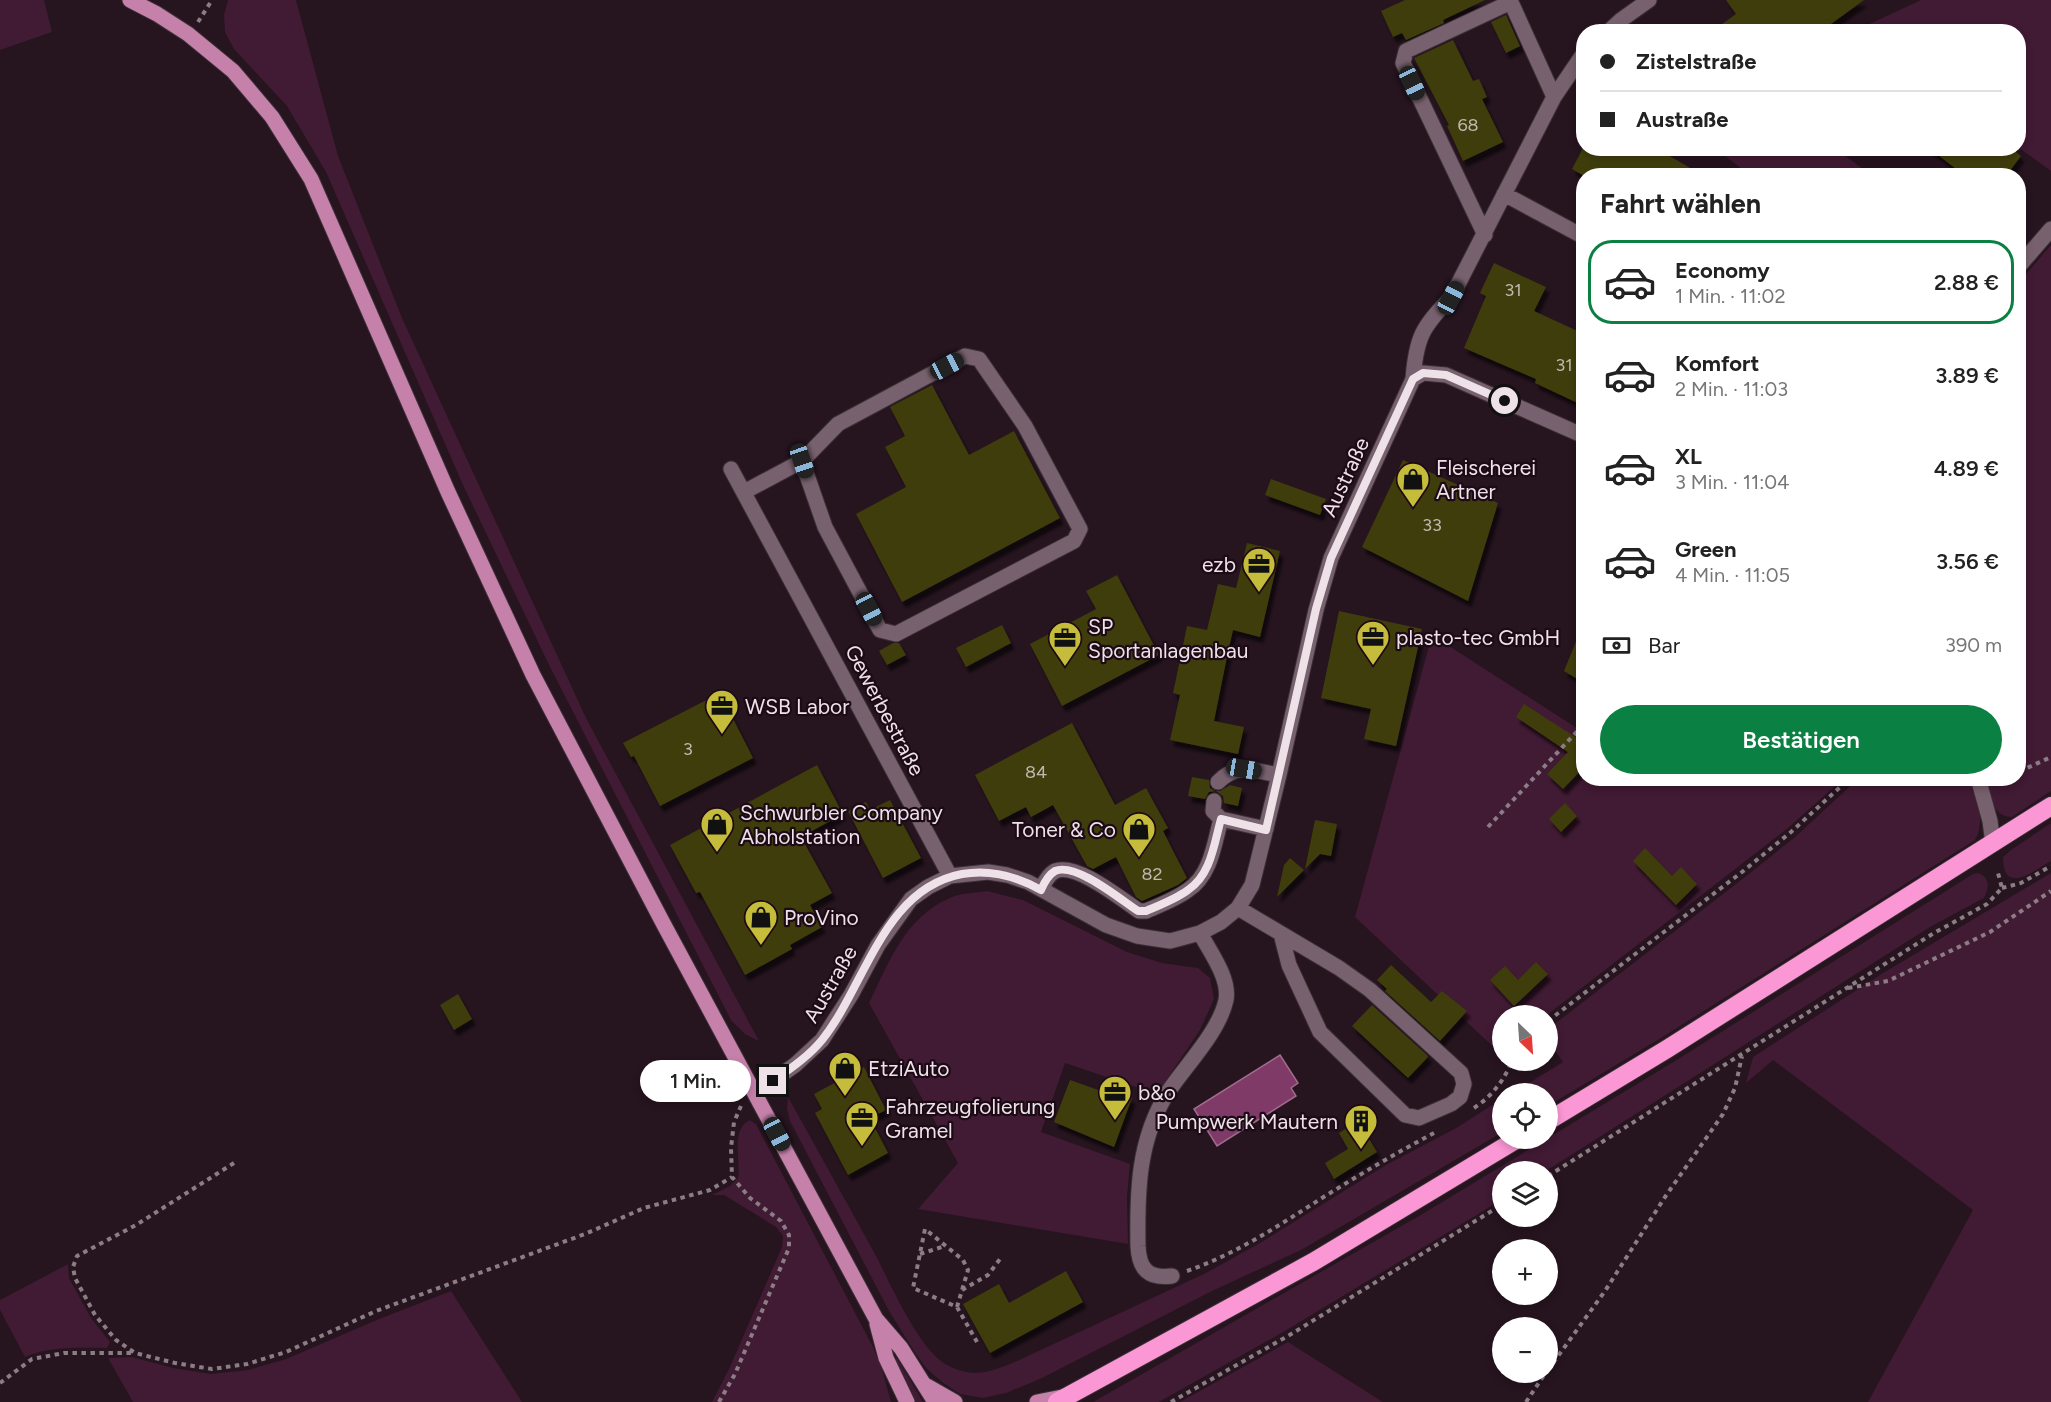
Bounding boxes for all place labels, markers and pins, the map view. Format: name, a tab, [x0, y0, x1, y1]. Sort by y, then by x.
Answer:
place label: Fleischerei Artner	[1436, 455, 1536, 504]
shop icon: Fleischerei Artner	[1395, 461, 1431, 508]
office icon: ezb	[1241, 546, 1277, 593]
place label: ezb	[1202, 552, 1236, 577]
place label: SP Sportanlagenbau	[1088, 614, 1248, 663]
office icon: plasto-tec GmbH	[1355, 619, 1391, 666]
office icon: SP Sportanlagenbau	[1047, 620, 1083, 667]
place label: plasto-tec GmbH	[1396, 625, 1560, 650]
office icon: WSB Labor	[704, 688, 740, 735]
place label: WSB Labor	[745, 694, 849, 719]
place label: Schwurbler Company Abholstation	[740, 800, 943, 849]
shop icon: Schwurbler Company Abholstation	[699, 806, 735, 853]
shop icon: Toner & Co	[1121, 811, 1157, 858]
place label: Toner & Co	[1012, 817, 1116, 842]
shop icon: ProVino	[743, 899, 779, 946]
place label: ProVino	[784, 905, 859, 930]
shop icon: EtziAuto	[827, 1050, 863, 1097]
place label: EtziAuto	[868, 1056, 950, 1081]
office icon: b&o	[1097, 1074, 1133, 1121]
place label: b&o	[1138, 1080, 1176, 1105]
place label: Fahrzeugfolierung Gramel	[885, 1094, 1055, 1143]
office icon: Fahrzeugfolierung Gramel	[844, 1100, 880, 1147]
building icon: Pumpwerk Mautern	[1343, 1103, 1379, 1150]
place label: Pumpwerk Mautern	[1156, 1109, 1338, 1134]

